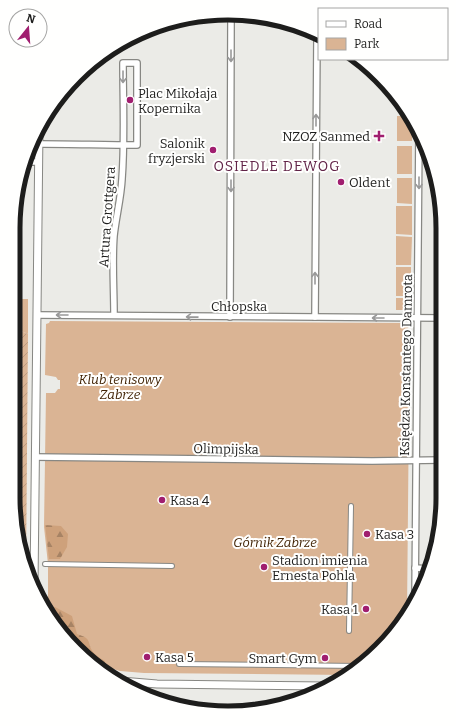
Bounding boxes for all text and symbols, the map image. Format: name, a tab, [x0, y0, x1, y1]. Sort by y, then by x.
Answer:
north arrow	[8, 8, 48, 48]
legend	[318, 8, 448, 60]
text: N	[25, 11, 37, 27]
text: Road	[354, 17, 382, 31]
text: Park	[354, 37, 380, 51]
one-way arrow	[227, 49, 235, 62]
one-way arrow	[119, 70, 127, 83]
place label: Plac Mikołaja Kopernika	[138, 86, 217, 116]
marker: Plac Mikołaja Kopernika	[125, 95, 135, 105]
one-way arrow	[312, 114, 320, 127]
place label: NZOZ Sanmed	[282, 129, 370, 144]
marker: NZOZ Sanmed	[373, 130, 385, 142]
place label: Salonik fryzjerski	[148, 136, 206, 166]
marker: Salonik fryzjerski	[208, 145, 218, 155]
district label: OSIEDLE DEWOG	[213, 158, 341, 175]
street label: Artura Grottgera	[96, 166, 118, 268]
place label: Oldent	[349, 175, 390, 190]
one-way arrow	[415, 176, 422, 189]
marker: Oldent	[336, 177, 346, 187]
one-way arrow	[227, 179, 235, 192]
one-way arrow	[311, 272, 319, 285]
street label: Księdza Konstantego Damrota	[397, 274, 415, 456]
street label: Chłopska	[211, 299, 267, 314]
one-way arrow	[56, 311, 69, 319]
one-way arrow	[186, 313, 199, 321]
one-way arrow	[372, 314, 385, 322]
park label: Klub tenisowy Zabrze	[79, 372, 163, 402]
street label: Olimpijska	[193, 441, 259, 457]
place label: Kasa 4	[170, 493, 210, 508]
marker: Kasa 4	[157, 495, 167, 505]
place label: Kasa 3	[375, 527, 414, 542]
marker: Kasa 3	[362, 529, 372, 539]
park label: Górnik Zabrze	[233, 535, 317, 550]
place label: Stadion imienia Ernesta Pohla	[272, 553, 368, 583]
marker: Stadion imienia Ernesta Pohla	[259, 562, 269, 572]
place label: Kasa 1	[321, 602, 359, 617]
marker: Kasa 1	[361, 604, 371, 614]
place label: Kasa 5	[155, 650, 194, 665]
place label: Smart Gym	[248, 651, 318, 666]
marker: Kasa 5	[142, 652, 152, 662]
marker: Smart Gym	[320, 653, 330, 663]

